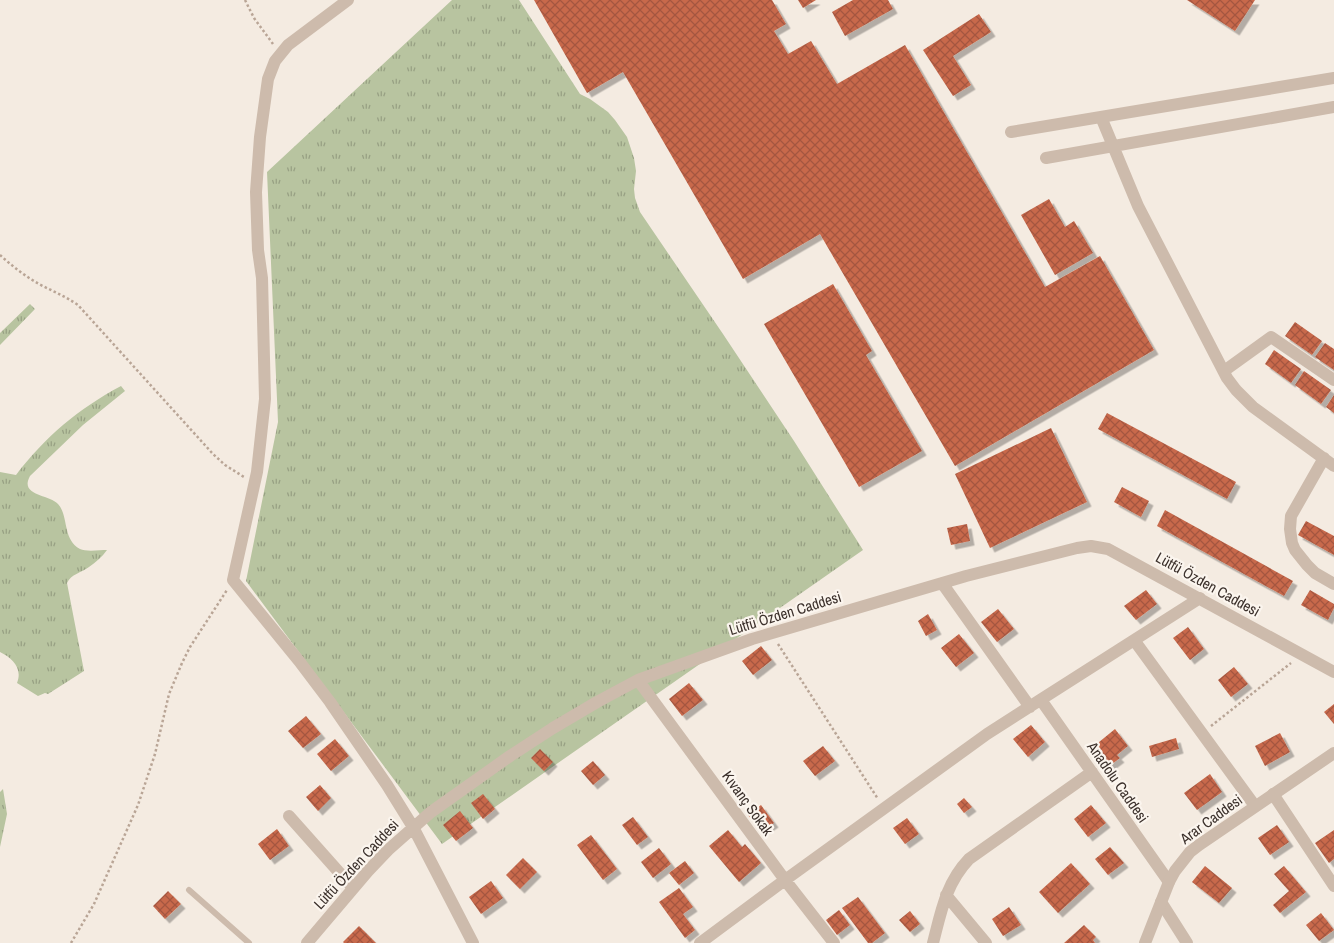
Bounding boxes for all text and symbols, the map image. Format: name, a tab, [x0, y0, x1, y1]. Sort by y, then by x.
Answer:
street label: Lütfü Özden Caddesi	[1152, 547, 1264, 621]
street label: Lütfü Özden Caddesi	[726, 586, 844, 640]
street label: Anadolu Caddesi	[1082, 737, 1154, 827]
street label: Kıvanç Sokak	[717, 766, 779, 840]
street label: Arar Caddesi	[1175, 789, 1246, 849]
street label: Lütfü Özden Caddesi	[309, 814, 403, 914]

